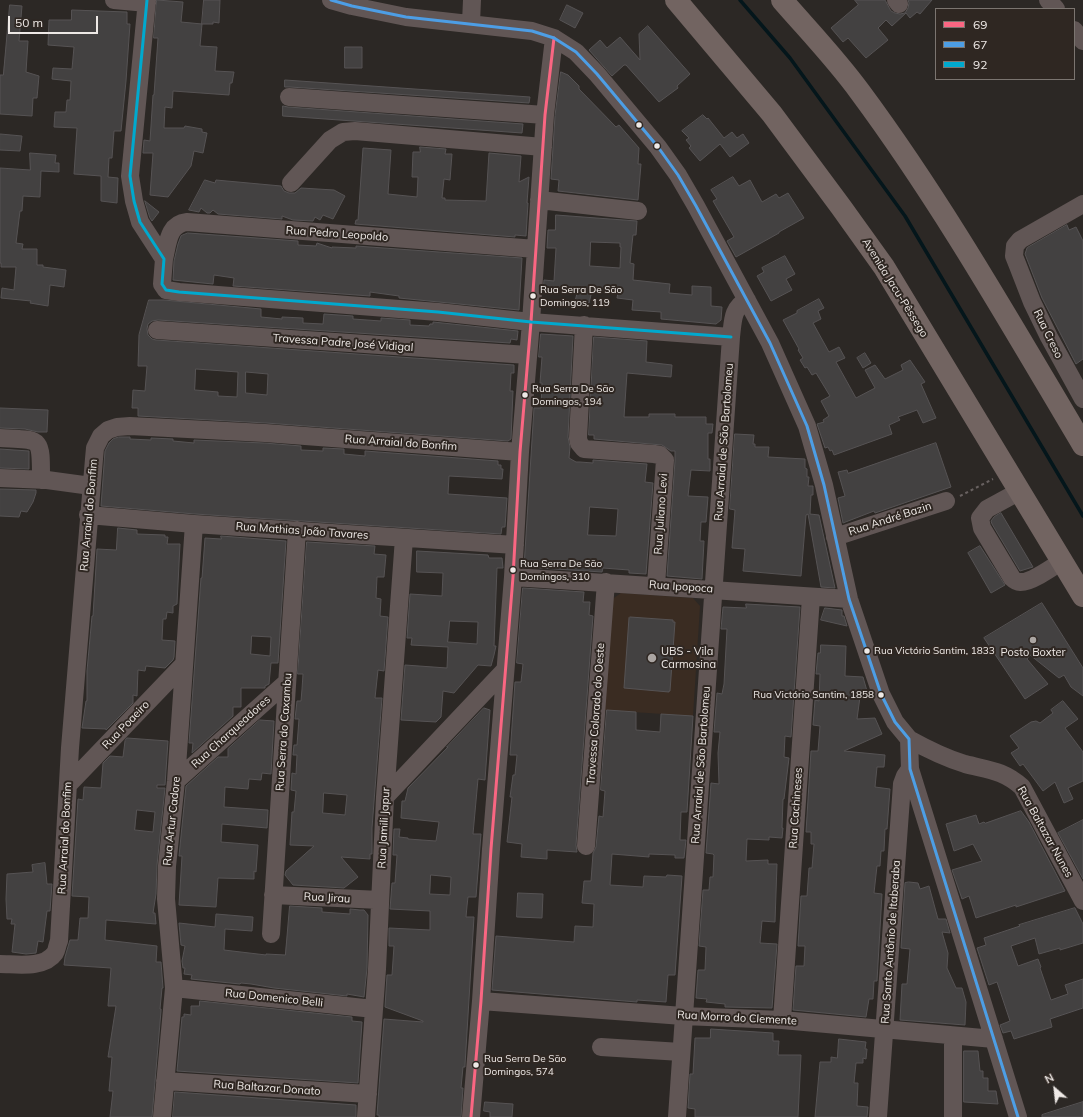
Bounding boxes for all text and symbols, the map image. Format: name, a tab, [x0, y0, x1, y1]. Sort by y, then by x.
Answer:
scale bar	[10, 8, 100, 34]
legend	[935, 8, 1075, 80]
text: 50 m	[15, 15, 43, 30]
text: 69	[973, 17, 987, 32]
text: 67	[973, 37, 987, 52]
text: 92	[973, 57, 987, 72]
unlabelled marker	[634, 120, 644, 130]
unlabelled marker	[652, 141, 662, 151]
street label: Rua Pedro Leopoldo	[285, 224, 389, 244]
street label: Avenida Jacu-Pêssego	[859, 236, 931, 340]
place label: Rua Serra De São Domingos, 119	[540, 284, 622, 308]
marker: Rua Serra De São Domingos, 119	[528, 291, 538, 301]
street label: Rua Creso	[1031, 307, 1065, 361]
street label: Travessa Padre José Vidigal	[272, 332, 414, 354]
street label: Rua Arraial de São Bartolomeu	[712, 363, 736, 521]
place label: Rua Serra De São Domingos, 194	[532, 383, 614, 406]
marker: Rua Serra De São Domingos, 194	[520, 390, 530, 400]
street label: Rua Arraial do Bonfim	[344, 432, 458, 454]
street label: Rua Arraial do Bonfim	[78, 458, 100, 572]
street label: Rua Juliano Levi	[652, 473, 670, 555]
street label: Rua André Bazin	[847, 499, 933, 539]
street label: Rua Mathias João Tavares	[235, 520, 369, 542]
place label: Rua Serra De São Domingos, 310	[520, 558, 602, 582]
marker: Rua Serra De São Domingos, 310	[508, 565, 518, 575]
street label: Rua Ipopoca	[649, 578, 713, 596]
marker: Posto Boxter	[1028, 635, 1038, 645]
street label: Travessa Colorado do Oeste	[584, 642, 608, 786]
place label: UBS - Vila Carmosina	[661, 645, 716, 671]
place label: Rua Victório Santim, 1833	[874, 645, 995, 657]
marker: Rua Victório Santim, 1833	[862, 646, 872, 656]
place label: Posto Boxter	[1001, 646, 1065, 660]
marker: UBS - Vila Carmosina	[646, 652, 658, 664]
street label: Rua Serra do Caxambu	[273, 672, 295, 792]
street label: Rua Arraial de São Bartolomeu	[689, 686, 713, 844]
place label: Rua Victório Santim, 1858	[753, 689, 874, 701]
marker: Rua Victório Santim, 1858	[876, 690, 886, 700]
street label: Rua Charqueadores	[189, 693, 273, 771]
street label: Rua Poaeiro	[100, 698, 152, 752]
street label: Rua Cachineses	[787, 767, 805, 849]
street label: Rua Artur Cadore	[161, 776, 183, 866]
street label: Rua Arraial do Bonfim	[55, 781, 75, 895]
street label: Rua Baltazar Nunes	[1014, 784, 1076, 880]
street label: Rua Jamili Japur	[375, 787, 393, 869]
street label: Rua Santo Antônio de Itaberaba	[879, 860, 903, 1024]
street label: Rua Jirau	[303, 890, 351, 906]
street label: Rua Domenico Belli	[224, 986, 324, 1010]
street label: Rua Morro do Clemente	[677, 1008, 797, 1028]
place label: Rua Serra De São Domingos, 574	[484, 1053, 566, 1076]
marker: Rua Serra De São Domingos, 574	[471, 1060, 481, 1070]
north arrow	[1035, 1069, 1075, 1109]
text: N	[1042, 1070, 1056, 1087]
street label: Rua Baltazar Donato	[213, 1078, 321, 1098]

